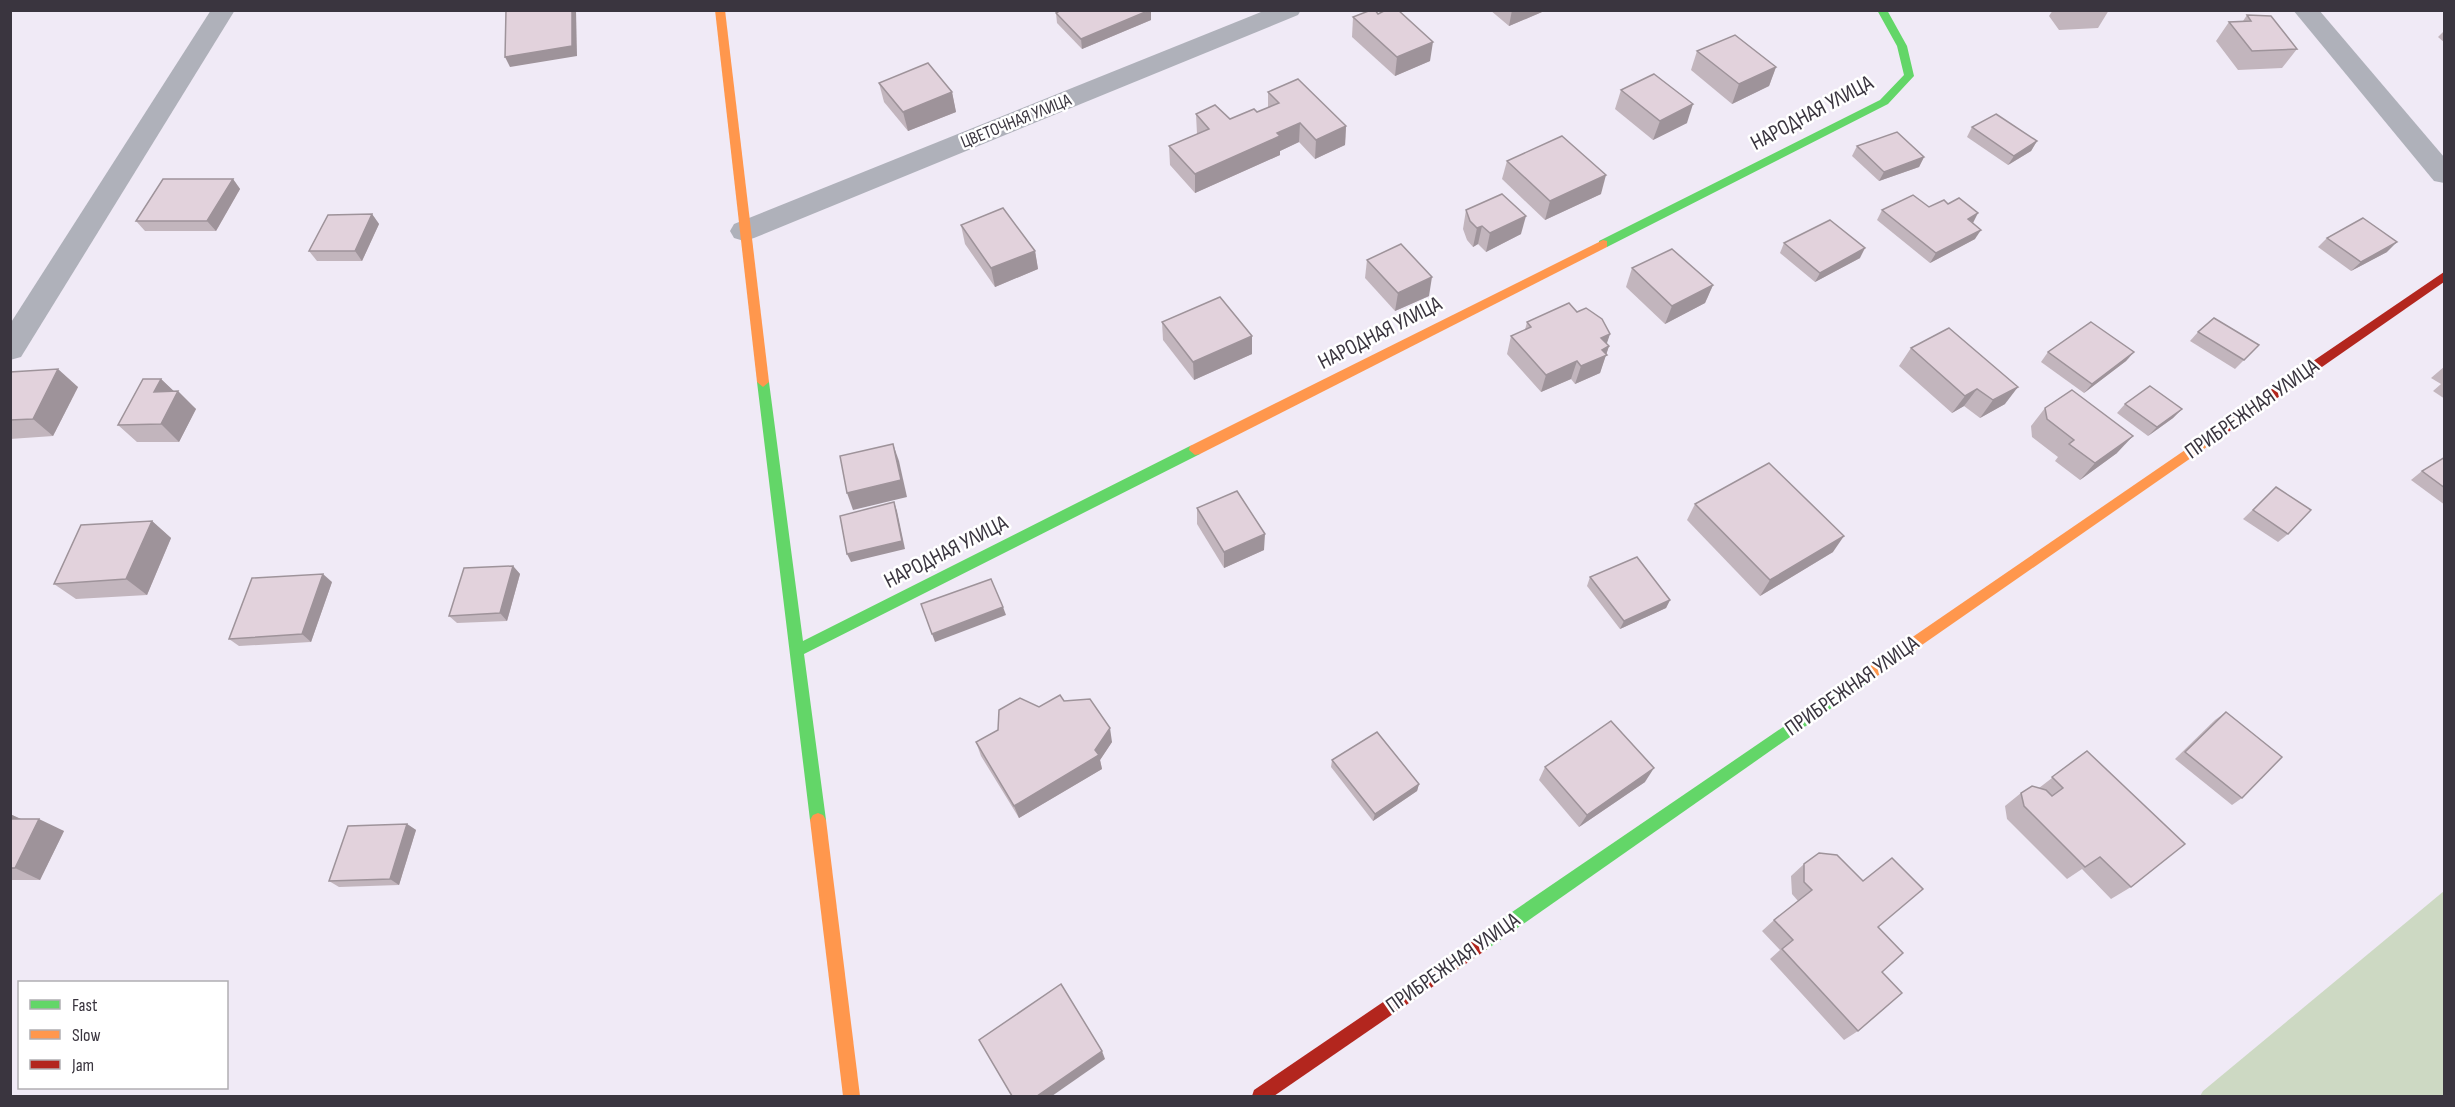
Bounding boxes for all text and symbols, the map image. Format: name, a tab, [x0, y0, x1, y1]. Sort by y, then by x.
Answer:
street label: НАРОДНАЯ УЛИЦА	[1746, 69, 1878, 157]
street label: ЦВЕТОЧНАЯ УЛИЦА	[958, 89, 1075, 153]
street label: НАРОДНАЯ УЛИЦА	[1314, 290, 1447, 376]
street label: ПРИБРЕЖНАЯ УЛИЦА	[2180, 352, 2325, 465]
street label: НАРОДНАЯ УЛИЦА	[880, 509, 1013, 595]
street label: ПРИБРЕЖНАЯ УЛИЦА	[1780, 629, 1925, 742]
street label: ПРИБРЕЖНАЯ УЛИЦА	[1381, 906, 1526, 1019]
legend	[18, 981, 228, 1089]
text: Fast	[72, 995, 98, 1016]
text: Slow	[72, 1025, 101, 1046]
text: Jam	[71, 1055, 94, 1076]

